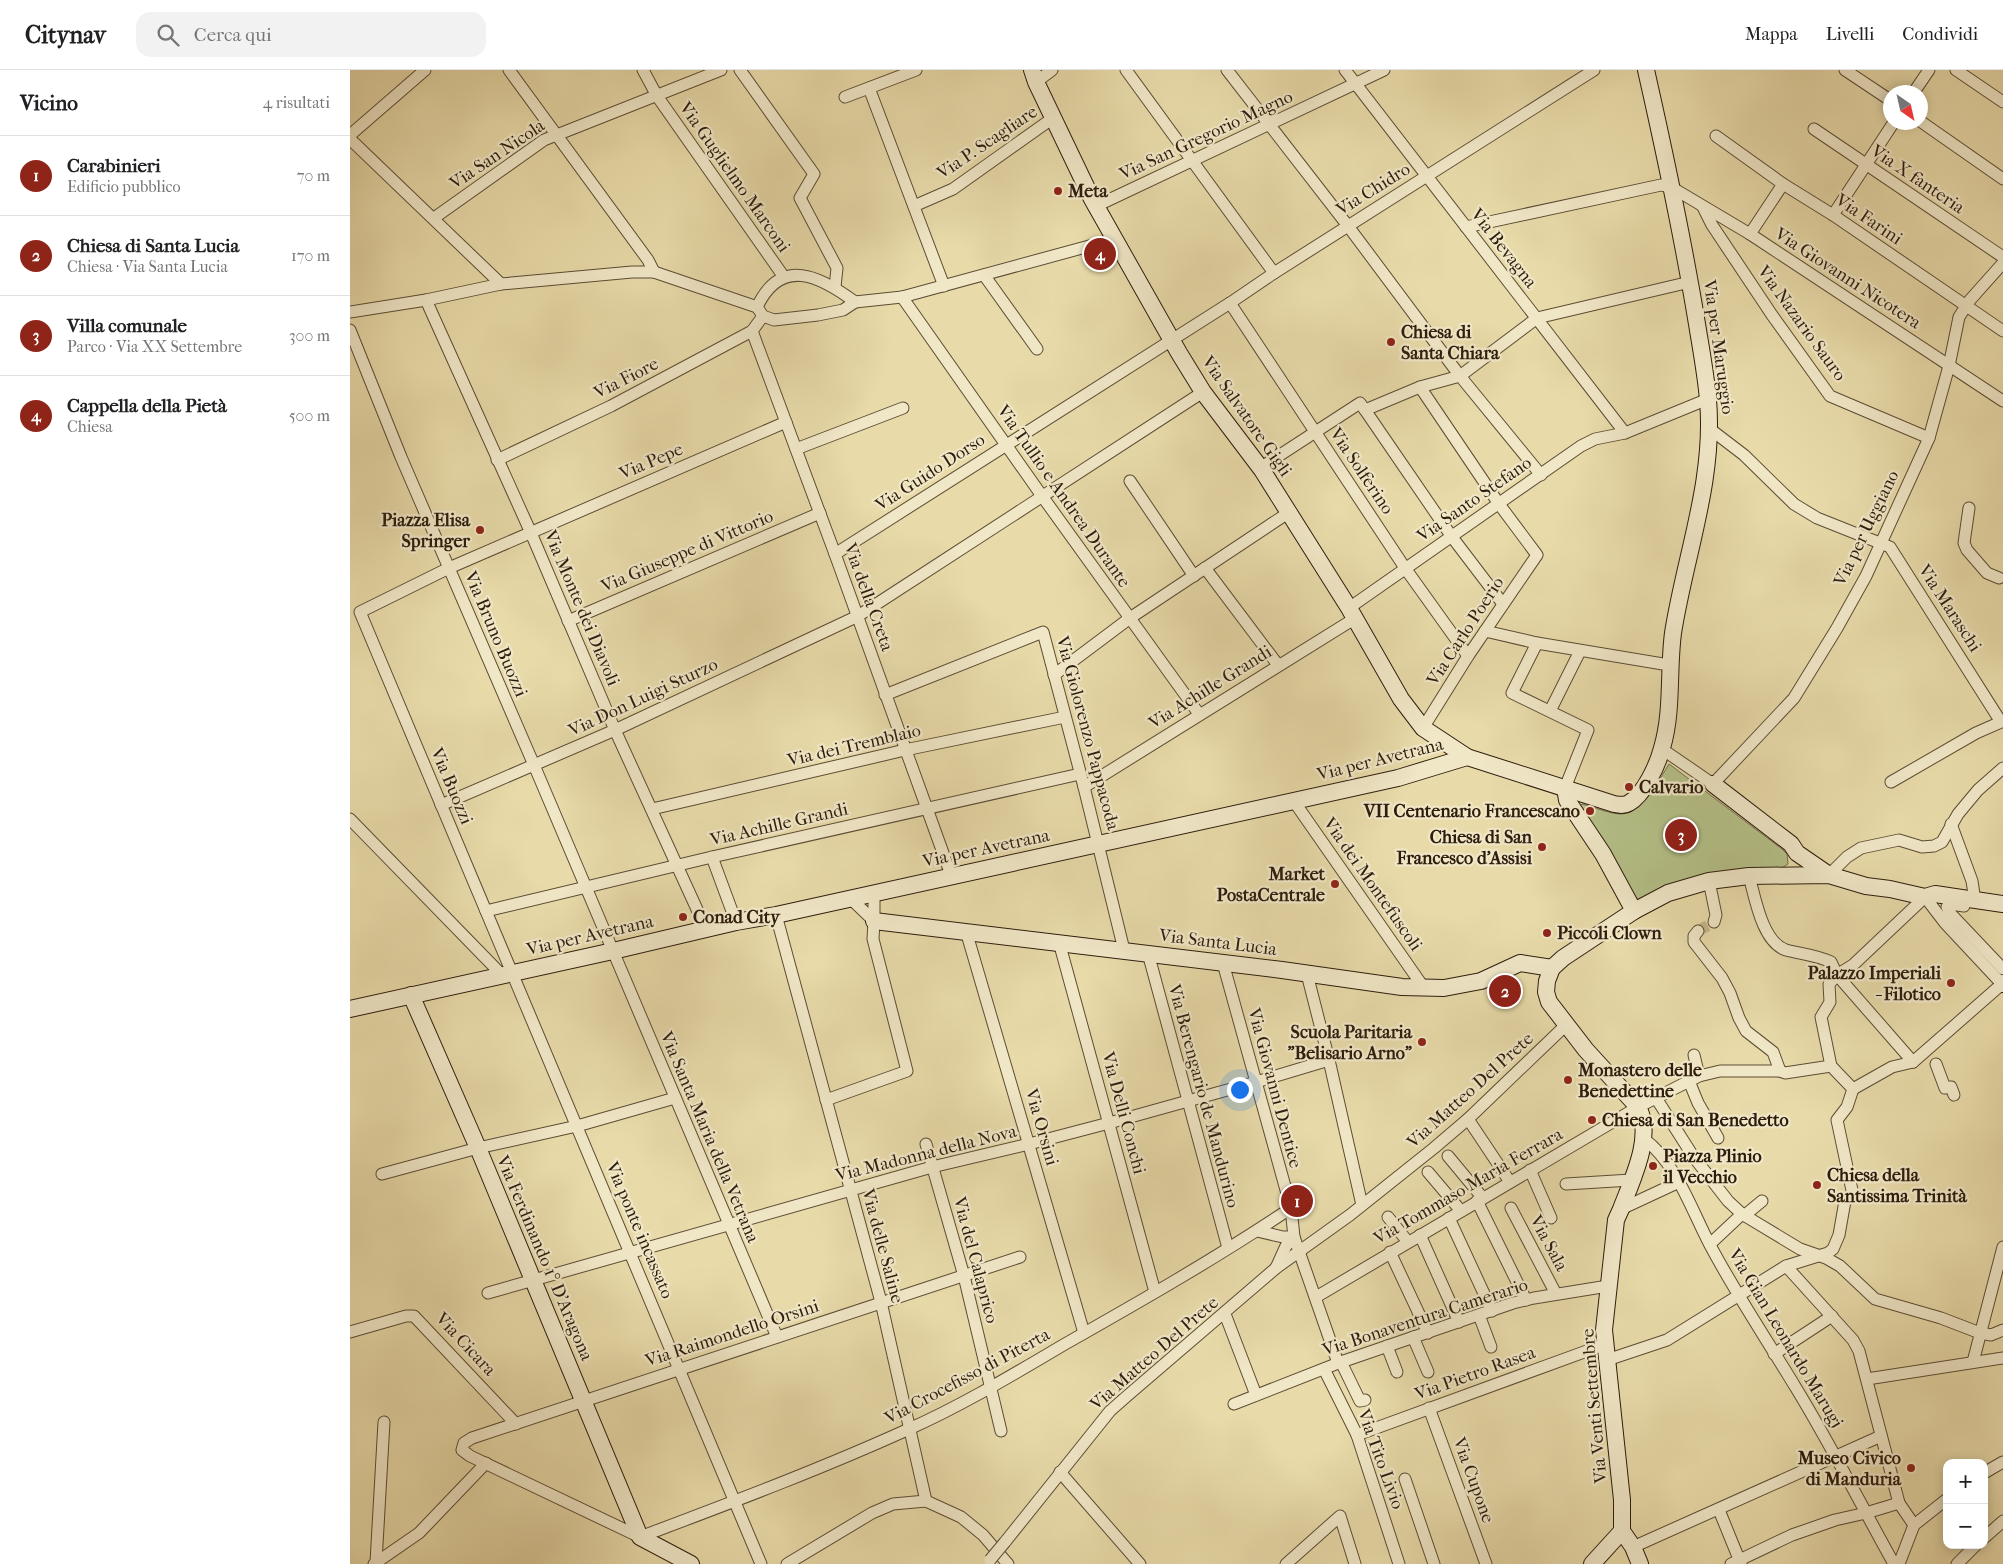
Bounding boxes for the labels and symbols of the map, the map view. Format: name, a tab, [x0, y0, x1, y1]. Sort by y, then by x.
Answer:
north arrow	[1883, 85, 1928, 130]
street label: Via San Gregorio Magno	[1115, 86, 1296, 185]
street label: Via Guglielmo Marconi	[674, 97, 795, 257]
street label: Via P. Scagliare	[932, 101, 1042, 184]
street label: Via San Nicola	[445, 115, 549, 194]
street label: Via X fanteria	[1866, 140, 1969, 219]
street label: Via Chidro	[1332, 159, 1414, 221]
place label: Meta	[1067, 181, 1109, 202]
marker: Meta	[1052, 185, 1064, 197]
street label: Via Farini	[1831, 189, 1907, 250]
street label: Via Bevagna	[1465, 204, 1542, 293]
street label: Via Giovanni Nicotera	[1770, 223, 1925, 334]
pin: 4	[1084, 235, 1116, 273]
street label: Via Nazario Sauro	[1752, 261, 1850, 385]
street label: Via per Maruggio	[1699, 277, 1738, 416]
place label: Chiesa di Santa Chiara	[1401, 322, 1500, 364]
marker: Chiesa di Santa Chiara	[1385, 336, 1397, 348]
street label: Via Salvatore Gigli	[1197, 351, 1296, 481]
street label: Via Fiore	[590, 353, 662, 404]
street label: Via Tullio e Andrea Durante	[992, 400, 1135, 592]
street label: Via Solferino	[1325, 423, 1398, 518]
street label: Via Guido Dorso	[871, 429, 989, 516]
street label: Via Pepe	[615, 439, 686, 485]
street label: Via Santo Stefano	[1412, 452, 1536, 547]
street label: Via per Uggiano	[1829, 467, 1903, 590]
street label: Via Giuseppe di Vittorio	[597, 506, 776, 598]
place label: Piazza Elisa Springer	[381, 510, 471, 552]
marker: Piazza Elisa Springer	[474, 524, 486, 536]
street label: Via Monte dei Diavoli	[539, 526, 624, 690]
street label: Via della Creta	[839, 539, 898, 655]
street label: Via Maraschi	[1913, 560, 1986, 656]
street label: Via Bruno Buozzi	[459, 567, 532, 701]
street label: Via Carlo Poerio	[1422, 573, 1508, 690]
street label: Via Giolorenzo Pappacoda	[1051, 633, 1124, 833]
street label: Via Achille Grandi	[1144, 641, 1276, 734]
street label: Via Don Luigi Sturzo	[564, 654, 721, 742]
street label: Via dei Tremblaio	[784, 720, 923, 771]
street label: Via per Avetrana	[1314, 733, 1446, 786]
street label: Via Buozzi	[426, 744, 477, 828]
place label: Calvario	[1639, 777, 1703, 798]
marker: Calvario	[1623, 781, 1635, 793]
street label: Via Achille Grandi	[707, 798, 851, 851]
place label: VII Centenario Francescano	[1363, 801, 1580, 822]
marker: VII Centenario Francescano	[1584, 805, 1596, 817]
street label: Via dei Montefuscoli	[1318, 813, 1427, 956]
pin: 3	[1665, 816, 1697, 854]
street label: Via per Avetrana	[920, 825, 1052, 872]
place label: Chiesa di San Francesco d'Assisi	[1395, 827, 1533, 869]
marker: Chiesa di San Francesco d'Assisi	[1536, 841, 1548, 853]
place label: Market PostaCentrale	[1217, 864, 1326, 906]
marker: Market PostaCentrale	[1329, 878, 1341, 890]
place label: Conad City	[693, 907, 781, 928]
street label: Via per Avetrana	[524, 911, 656, 960]
marker: Conad City	[677, 911, 689, 923]
place label: Piccoli Clown	[1557, 923, 1662, 944]
street label: Via Santa Lucia	[1157, 925, 1279, 960]
marker: Piccoli Clown	[1541, 927, 1553, 939]
place label: Palazzo Imperiali - Filotico	[1808, 963, 1942, 1005]
pin: 2	[1489, 972, 1521, 1010]
marker: Palazzo Imperiali - Filotico	[1945, 977, 1957, 989]
street label: Via Berengario de Mandurino	[1163, 981, 1243, 1210]
street label: Via Giovanni Dentice	[1243, 1005, 1306, 1170]
place label: Scuola Paritaria "Belisario Arno"	[1288, 1022, 1413, 1064]
street label: Via Santa Maria della Vetrana	[655, 1028, 764, 1246]
street label: Via Matteo Del Prete	[1402, 1028, 1538, 1153]
marker: Scuola Paritaria "Belisario Arno"	[1416, 1036, 1428, 1048]
street label: Via Delli Conchi	[1097, 1049, 1150, 1177]
place label: Monastero delle Benedettine	[1577, 1060, 1702, 1102]
marker: Monastero delle Benedettine	[1562, 1074, 1574, 1086]
your location	[1227, 1077, 1253, 1103]
street label: Via Orsini	[1020, 1085, 1063, 1169]
place label: Chiesa di San Benedetto	[1602, 1110, 1789, 1131]
marker: Chiesa di San Benedetto	[1586, 1114, 1598, 1126]
street label: Via Madonna della Nova	[832, 1121, 1020, 1186]
street label: Via Tommaso Maria Ferrara	[1369, 1123, 1567, 1250]
place label: Piazza Plinio il Vecchio	[1662, 1146, 1762, 1188]
street label: Via Ferdinando 1° D'Aragona	[491, 1152, 598, 1365]
street label: Via ponte incassato	[601, 1158, 678, 1302]
marker: Piazza Plinio il Vecchio	[1647, 1160, 1659, 1172]
place label: Chiesa della Santissima Trinità	[1827, 1165, 1967, 1207]
marker: Chiesa della Santissima Trinità	[1811, 1179, 1823, 1191]
pin: 1	[1281, 1182, 1313, 1220]
street label: Via delle Saline	[857, 1186, 908, 1306]
street label: Via del Calaprico	[948, 1194, 1002, 1326]
street label: Via Sala	[1525, 1211, 1572, 1275]
street label: Via Gian Leonardo Marugj	[1723, 1244, 1847, 1432]
street label: Via Bonaventura Camerario	[1319, 1274, 1531, 1361]
street label: Via Matteo Del Prete	[1085, 1292, 1223, 1415]
street label: Via Raimondello Orsini	[642, 1295, 822, 1372]
street label: Via Cicara	[430, 1308, 501, 1381]
street label: Via Crocefisso di Piterta	[880, 1324, 1054, 1429]
street label: Via Venti Settembre	[1577, 1328, 1612, 1485]
street label: Via Pietro Rasea	[1411, 1342, 1539, 1405]
street label: Via Tito Livio	[1352, 1405, 1408, 1512]
street label: Via Cupone	[1448, 1434, 1499, 1526]
place label: Museo Civico di Manduria	[1797, 1448, 1902, 1490]
marker: Museo Civico di Manduria	[1905, 1462, 1917, 1474]

